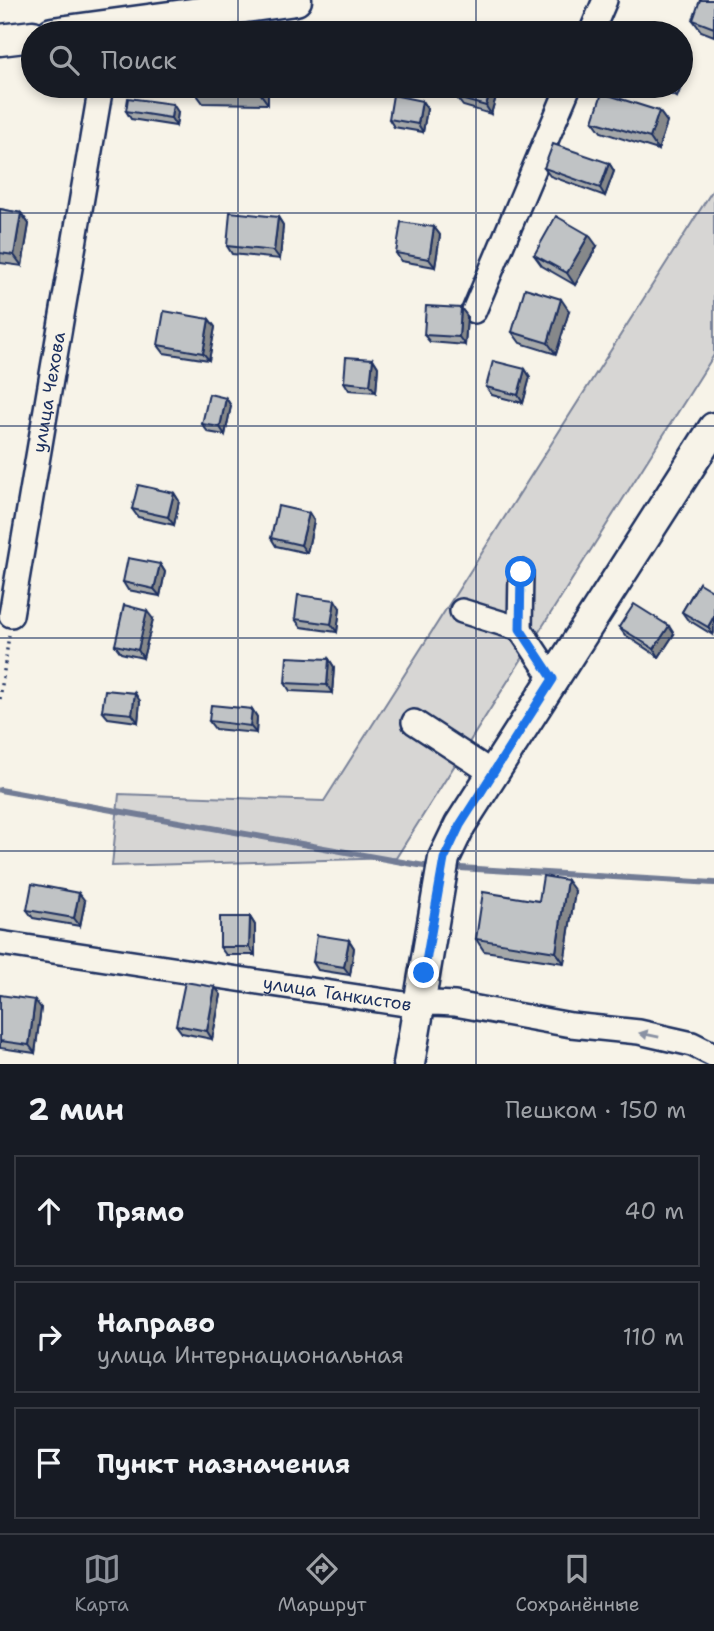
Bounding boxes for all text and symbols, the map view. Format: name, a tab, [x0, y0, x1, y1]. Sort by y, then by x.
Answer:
search box	[21, 21, 693, 98]
icon: search	[45, 41, 83, 79]
text: Поиск	[101, 42, 177, 77]
street label: улица Чехова	[27, 330, 71, 454]
route start	[505, 556, 536, 587]
route end	[408, 957, 439, 988]
street label: улица Танкистов	[261, 971, 413, 1017]
one-way arrow	[638, 1029, 660, 1040]
text: 2 мин	[28, 1089, 124, 1130]
text: Пешком · 150 m	[505, 1095, 686, 1125]
icon: ahead	[30, 1192, 68, 1230]
text: Прямо	[97, 1194, 185, 1229]
text: 40 m	[624, 1196, 684, 1226]
text: Направо	[97, 1305, 215, 1340]
icon: right	[30, 1318, 68, 1356]
text: 110 m	[622, 1322, 684, 1352]
text: улица Интернациональная	[97, 1340, 404, 1370]
icon: arrive	[30, 1444, 68, 1482]
text: Пункт назначения	[97, 1446, 350, 1481]
tab: Карта	[74, 1550, 129, 1617]
tab: Маршрут	[278, 1550, 366, 1617]
tab: Сохранённые	[515, 1550, 640, 1617]

